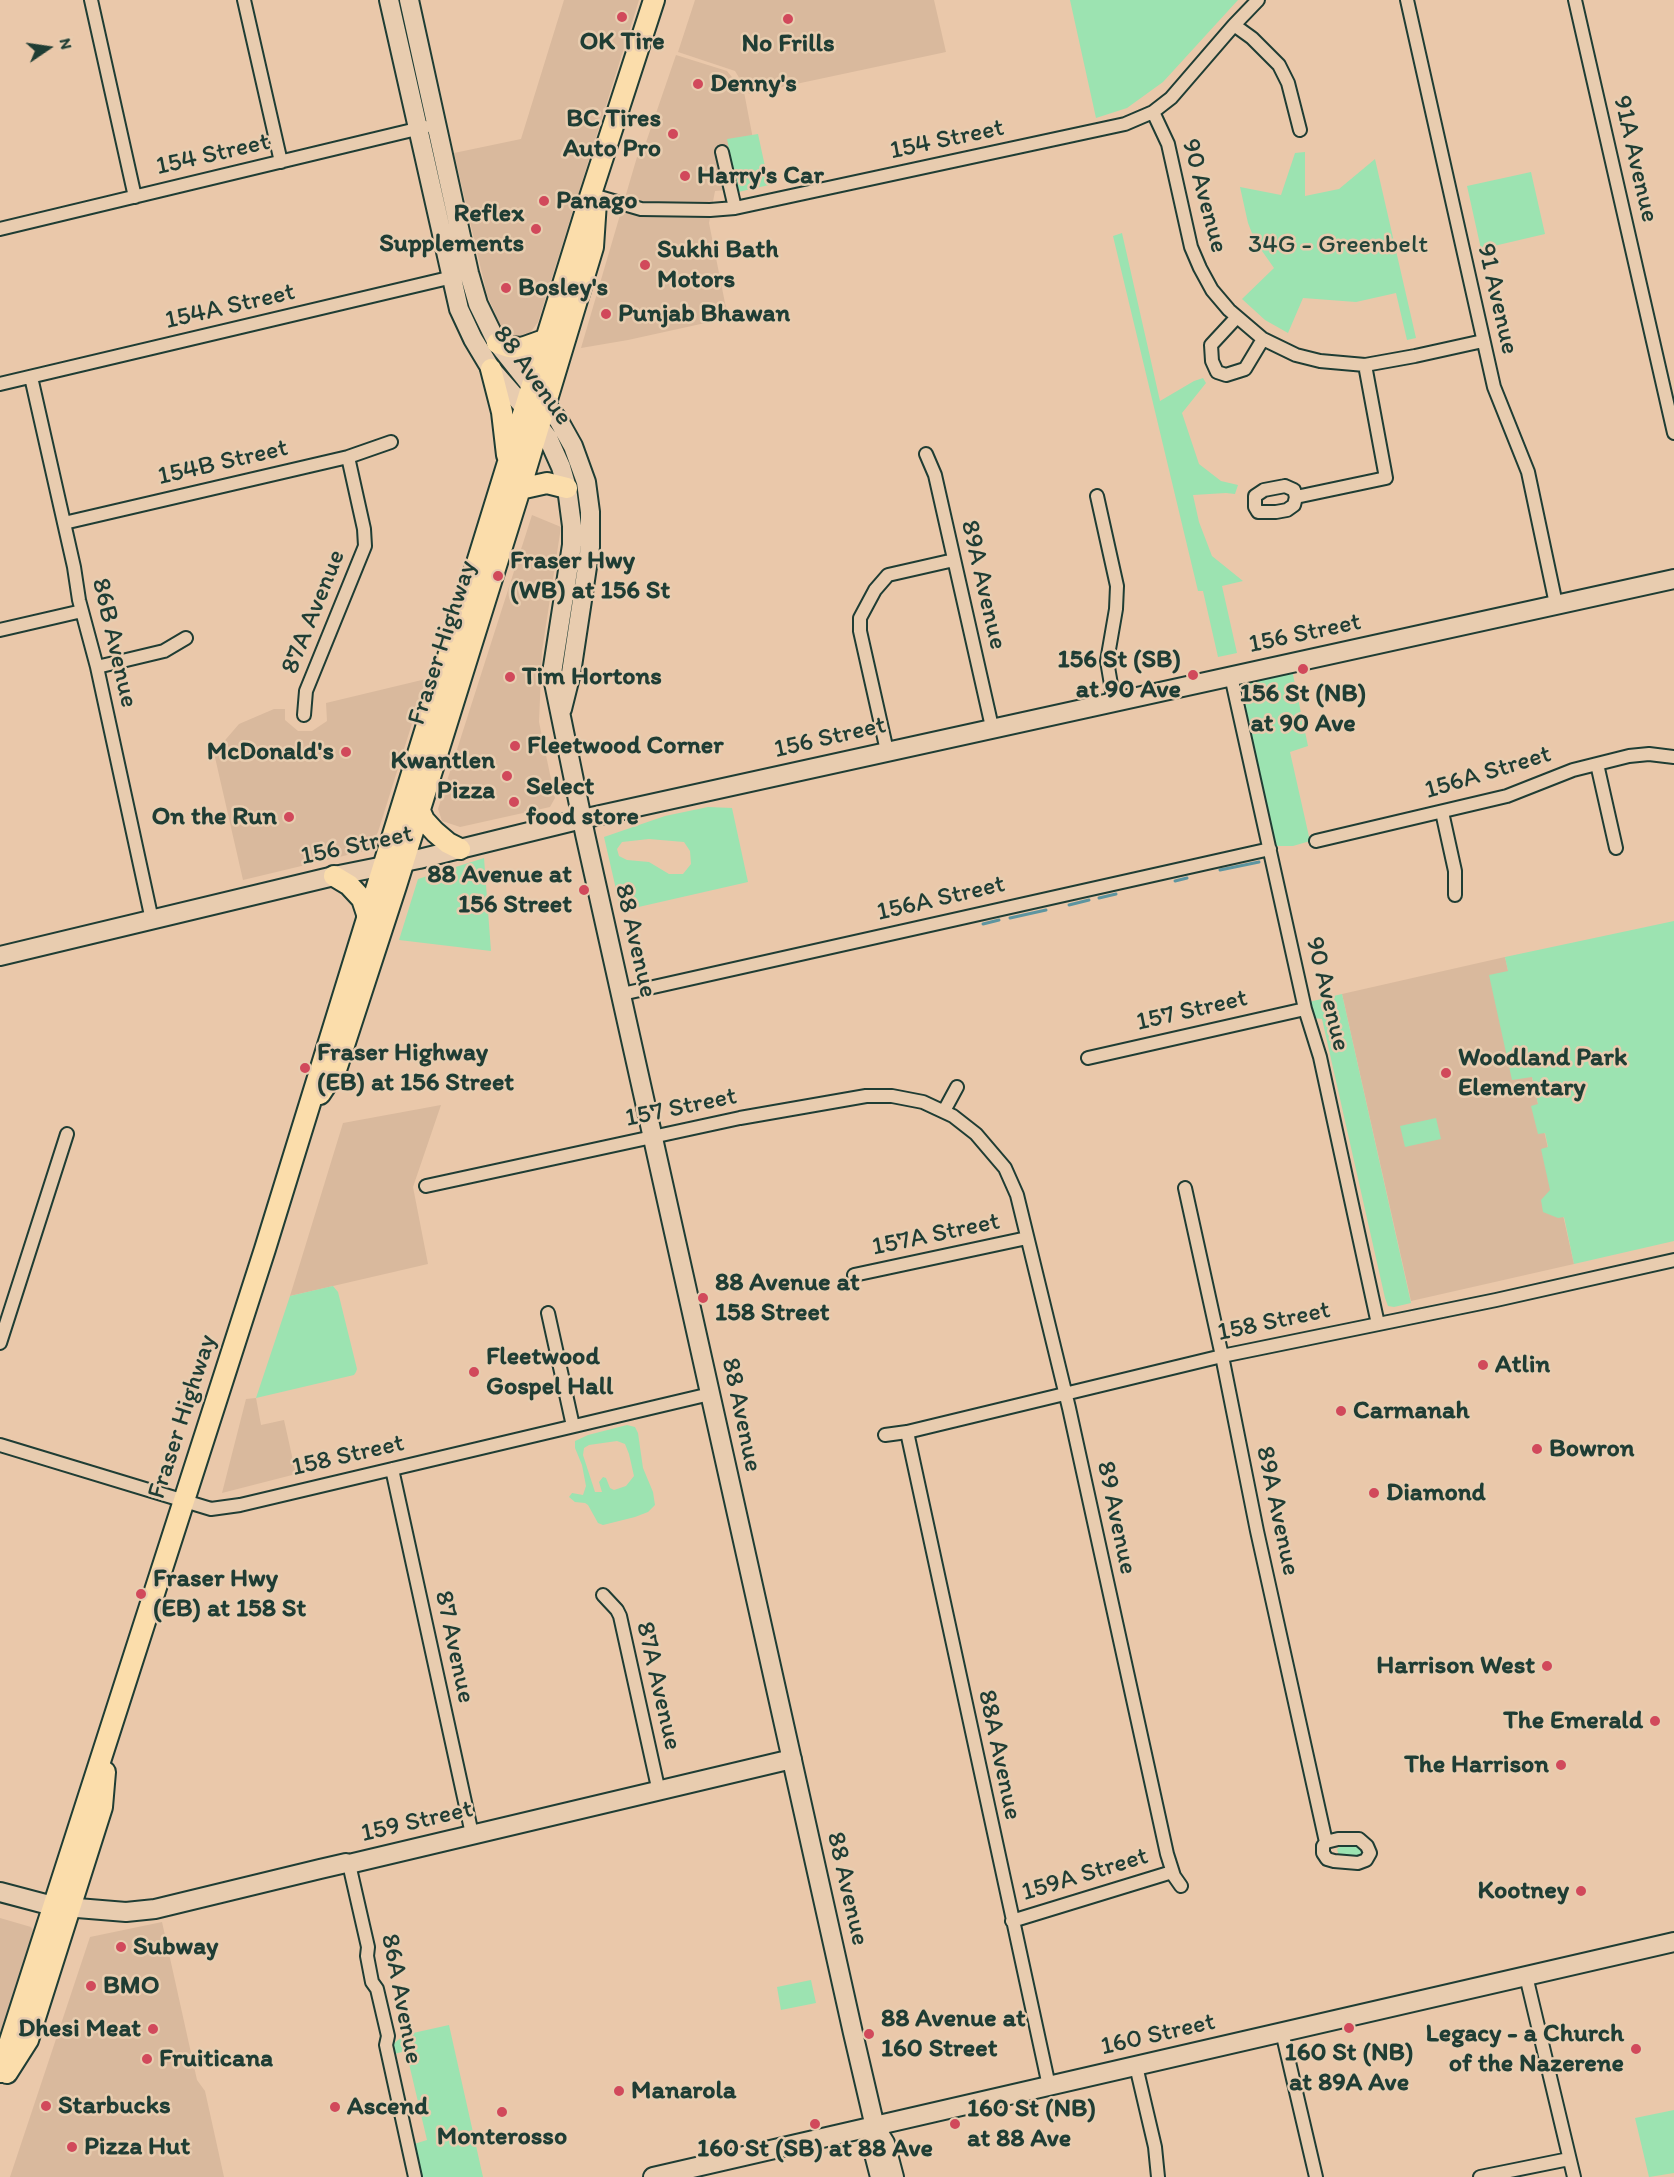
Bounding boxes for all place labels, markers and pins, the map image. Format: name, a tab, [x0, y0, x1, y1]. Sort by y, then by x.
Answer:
marker: OK Tire	[615, 10, 629, 24]
marker: No Frills	[781, 12, 795, 26]
place label: OK Tire	[579, 26, 665, 58]
place label: No Frills	[741, 28, 835, 60]
place label: Denny's	[710, 68, 797, 100]
marker: Denny's	[691, 77, 705, 91]
place label: BC Tires Auto Pro	[563, 103, 661, 164]
marker: BC Tires Auto Pro	[666, 127, 680, 141]
place label: Harry's Car	[697, 160, 824, 192]
marker: Harry's Car	[678, 169, 692, 183]
place label: Panago	[556, 185, 637, 217]
marker: Panago	[537, 194, 551, 208]
place label: Reflex Supplements	[379, 198, 524, 260]
marker: Reflex Supplements	[529, 222, 543, 236]
place label: Sukhi Bath Motors	[657, 234, 778, 296]
marker: Sukhi Bath Motors	[638, 258, 652, 272]
place label: Bosley's	[518, 272, 608, 304]
marker: Bosley's	[499, 281, 513, 295]
place label: Punjab Bhawan	[618, 298, 790, 330]
marker: Punjab Bhawan	[599, 307, 613, 321]
place label: Fraser Hwy (WB) at 156 St	[510, 545, 670, 606]
marker: Fraser Hwy (WB) at 156 St	[491, 569, 505, 583]
place label: 156 St (SB) at 90 Ave	[1057, 644, 1181, 706]
place label: Tim Hortons	[522, 661, 662, 693]
marker: 156 St (NB) at 90 Ave	[1296, 662, 1310, 676]
marker: 156 St (SB) at 90 Ave	[1186, 668, 1200, 682]
marker: Tim Hortons	[503, 670, 517, 684]
place label: 156 St (NB) at 90 Ave	[1240, 678, 1366, 740]
place label: Fleetwood Corner	[527, 730, 723, 762]
place label: McDonald's	[207, 736, 334, 768]
marker: Fleetwood Corner	[508, 739, 522, 753]
marker: McDonald's	[339, 745, 353, 759]
place label: Kwantlen Pizza	[390, 745, 495, 806]
marker: Kwantlen Pizza	[500, 769, 514, 783]
place label: Select food store	[526, 771, 639, 832]
marker: Select food store	[507, 795, 521, 809]
place label: On the Run	[152, 801, 277, 833]
marker: On the Run	[282, 810, 296, 824]
place label: 88 Avenue at 156 Street	[427, 859, 572, 921]
marker: 88 Avenue at 156 Street	[577, 883, 591, 897]
place label: Fraser Highway (EB) at 156 Street	[317, 1037, 514, 1098]
place label: Woodland Park Elementary	[1458, 1042, 1627, 1104]
marker: Fraser Highway (EB) at 156 Street	[298, 1061, 312, 1075]
marker: Woodland Park Elementary	[1439, 1066, 1453, 1080]
place label: 88 Avenue at 158 Street	[715, 1267, 860, 1328]
marker: 88 Avenue at 158 Street	[696, 1291, 710, 1305]
place label: Fleetwood Gospel Hall	[486, 1341, 613, 1402]
place label: Atlin	[1495, 1349, 1550, 1381]
marker: Atlin	[1476, 1358, 1490, 1372]
marker: Fleetwood Gospel Hall	[467, 1365, 481, 1379]
place label: Carmanah	[1353, 1395, 1470, 1427]
marker: Carmanah	[1334, 1404, 1348, 1418]
place label: Bowron	[1549, 1433, 1635, 1465]
marker: Bowron	[1530, 1442, 1544, 1456]
place label: Diamond	[1386, 1477, 1486, 1509]
marker: Diamond	[1367, 1486, 1381, 1500]
place label: Fraser Hwy (EB) at 158 St	[153, 1563, 306, 1624]
marker: Fraser Hwy (EB) at 158 St	[134, 1587, 148, 1601]
place label: Harrison West	[1376, 1650, 1535, 1682]
marker: Harrison West	[1540, 1659, 1554, 1673]
place label: The Emerald	[1503, 1705, 1643, 1737]
marker: The Emerald	[1648, 1714, 1662, 1728]
place label: The Harrison	[1404, 1749, 1549, 1781]
marker: The Harrison	[1554, 1758, 1568, 1772]
place label: Kootney	[1478, 1875, 1569, 1907]
marker: Kootney	[1574, 1884, 1588, 1898]
place label: Subway	[133, 1931, 218, 1963]
marker: Subway	[114, 1940, 128, 1954]
place label: BMO	[103, 1970, 160, 2002]
marker: BMO	[84, 1979, 98, 1993]
place label: 88 Avenue at 160 Street	[881, 2003, 1026, 2064]
place label: Dhesi Meat	[18, 2013, 141, 2045]
place label: Legacy - a Church of the Nazerene	[1426, 2018, 1624, 2080]
marker: 160 St (NB) at 89A Ave	[1342, 2021, 1356, 2035]
marker: Dhesi Meat	[146, 2022, 160, 2036]
marker: 88 Avenue at 160 Street	[862, 2027, 876, 2041]
place label: 160 St (NB) at 89A Ave	[1285, 2037, 1413, 2098]
marker: Legacy - a Church of the Nazerene	[1629, 2042, 1643, 2056]
place label: Fruiticana	[159, 2043, 273, 2075]
marker: Fruiticana	[140, 2052, 154, 2066]
place label: Manarola	[631, 2075, 736, 2107]
marker: Manarola	[612, 2084, 626, 2098]
place label: Starbucks	[58, 2090, 171, 2122]
place label: Ascend	[347, 2091, 429, 2123]
place label: 160 St (NB) at 88 Ave	[967, 2093, 1096, 2154]
marker: Starbucks	[39, 2099, 53, 2113]
marker: Ascend	[328, 2100, 342, 2114]
marker: Monterosso	[495, 2105, 509, 2119]
marker: 160 St (SB) at 88 Ave	[808, 2117, 822, 2131]
marker: 160 St (NB) at 88 Ave	[948, 2117, 962, 2131]
place label: Monterosso	[437, 2121, 567, 2153]
place label: Pizza Hut	[84, 2131, 190, 2163]
place label: 160 St (SB) at 88 Ave	[697, 2133, 933, 2165]
marker: Pizza Hut	[65, 2140, 79, 2154]

